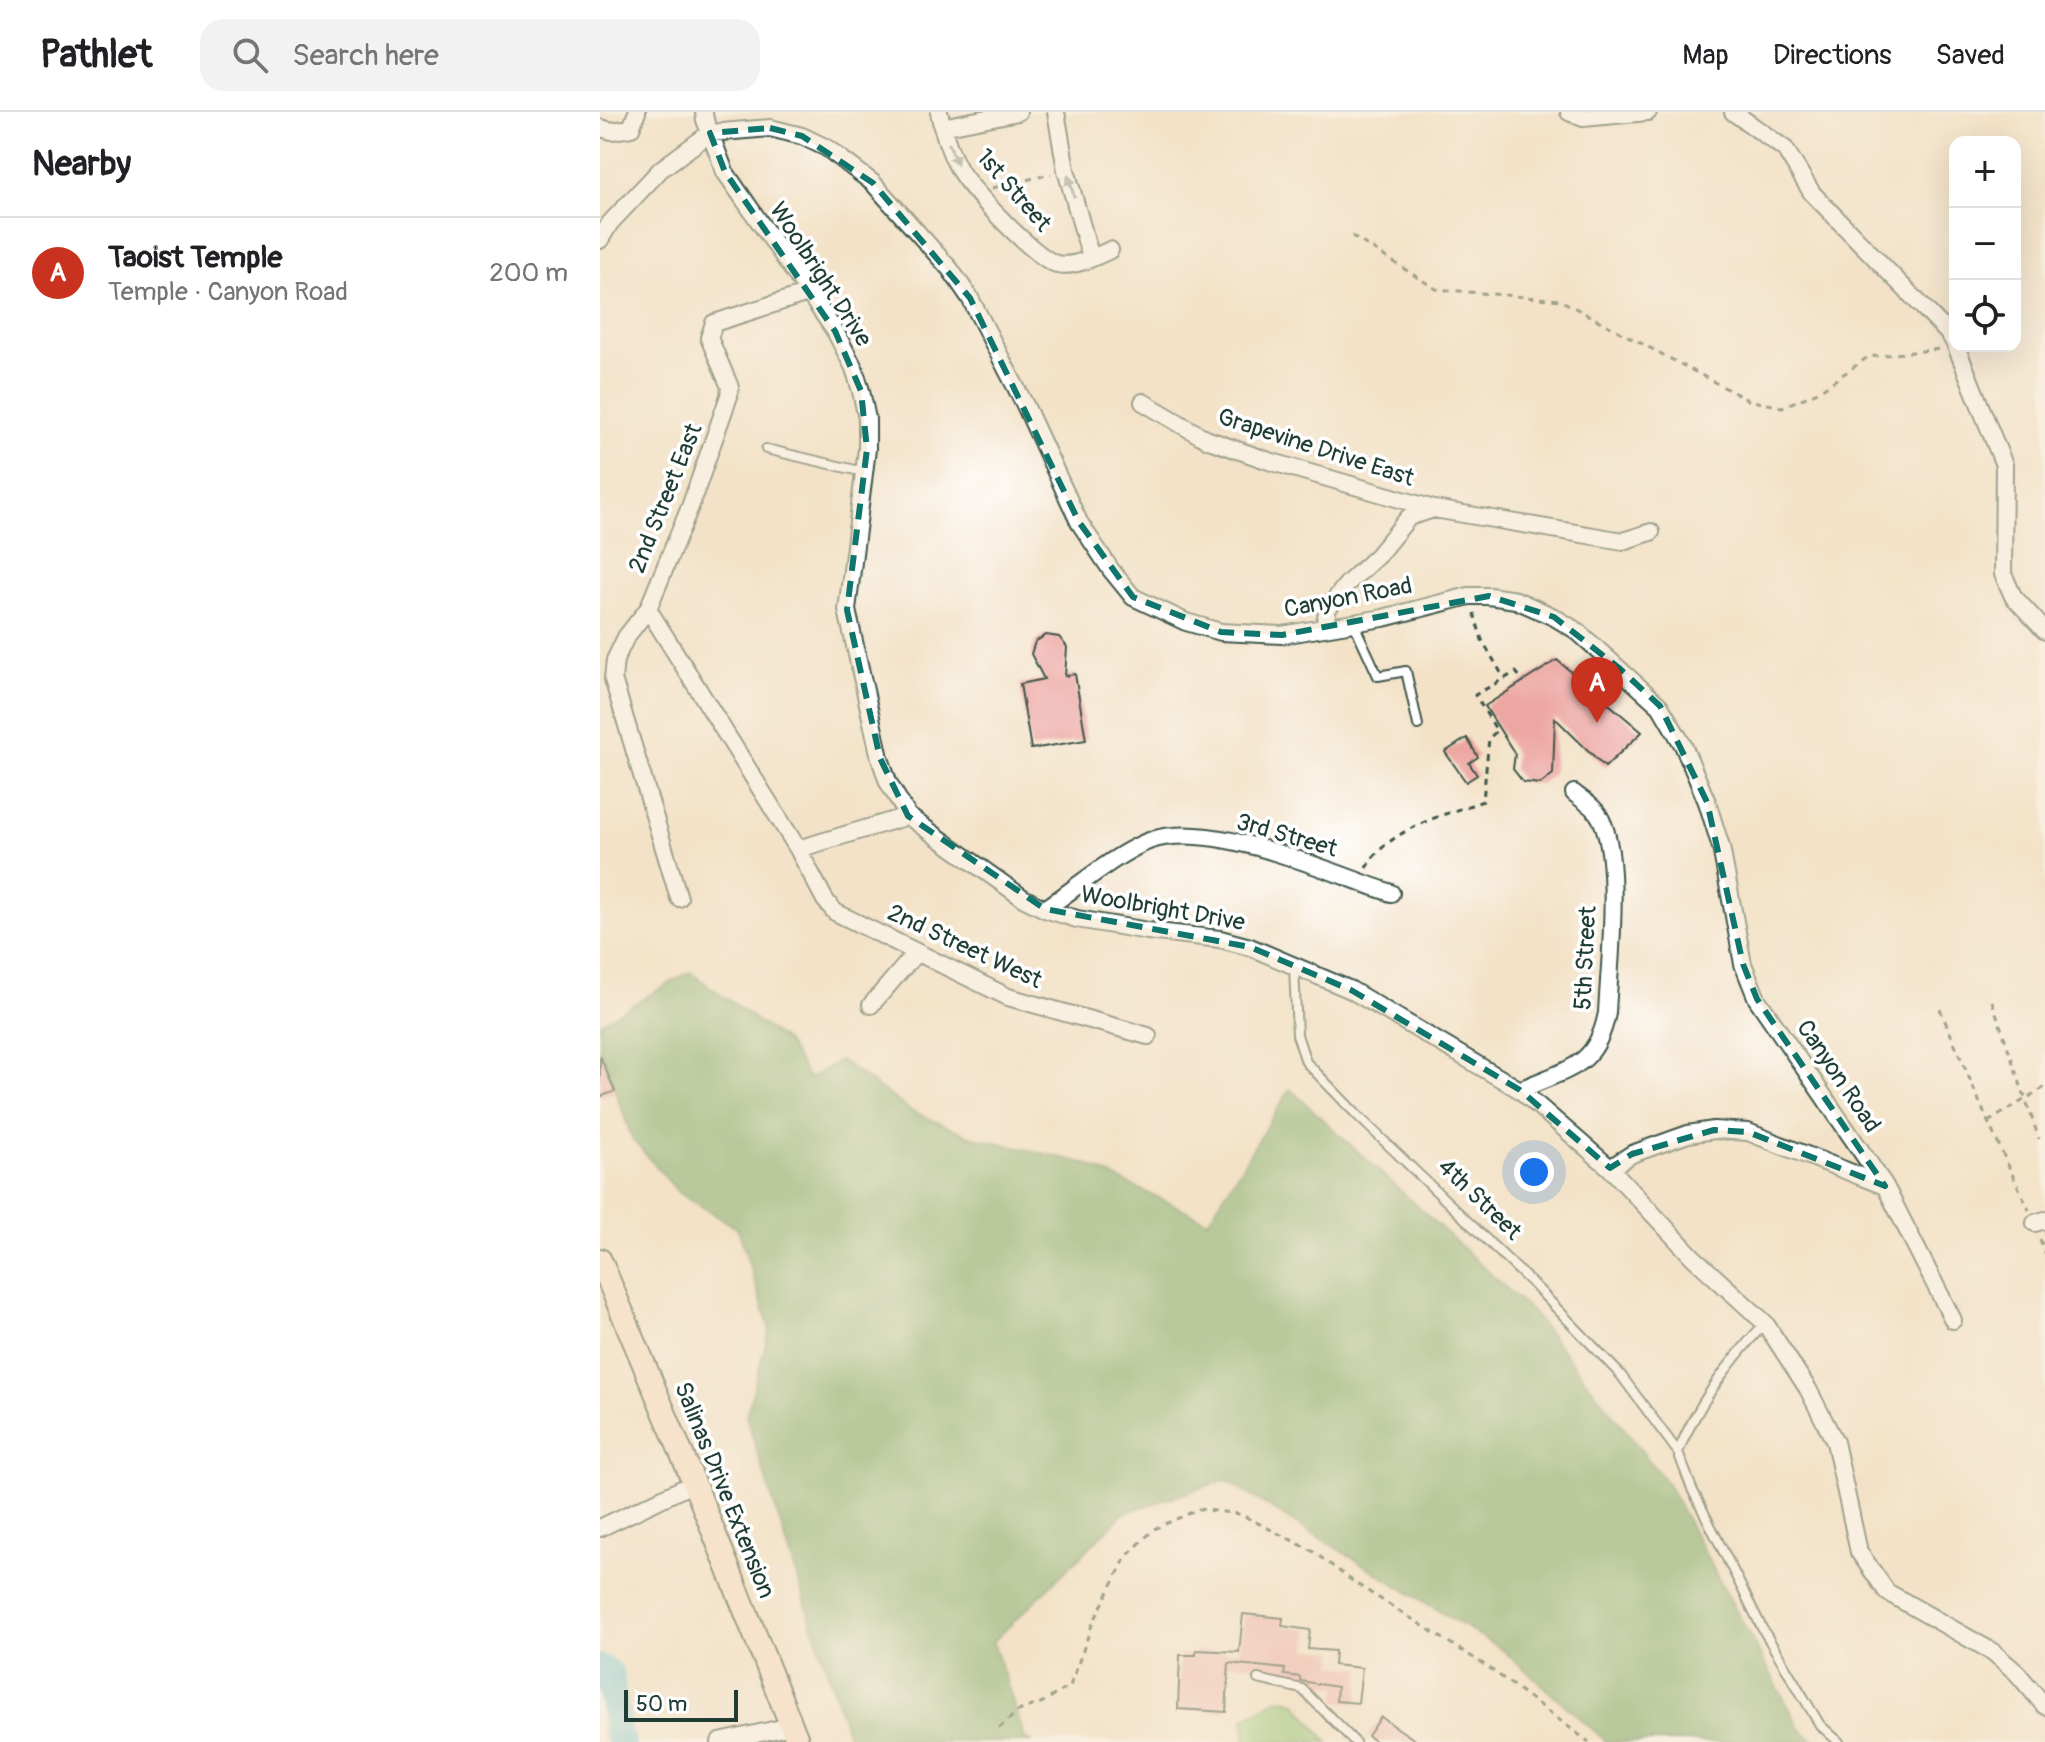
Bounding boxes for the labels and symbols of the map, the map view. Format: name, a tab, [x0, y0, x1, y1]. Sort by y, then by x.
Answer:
one-way arrow	[947, 142, 960, 166]
street label: 1st Street	[970, 143, 1058, 238]
one-way arrow	[1064, 173, 1077, 197]
street label: Woolbright Drive	[763, 197, 878, 352]
street label: Grapevine Drive East	[1214, 402, 1418, 493]
street label: 2nd Street East	[622, 419, 709, 577]
street label: Canyon Road	[1282, 571, 1415, 624]
pin: A	[1571, 657, 1623, 723]
street label: 3rd Street	[1233, 807, 1341, 864]
street label: Woolbright Drive	[1079, 880, 1247, 937]
street label: 2nd Street West	[883, 898, 1047, 995]
street label: 5th Street	[1568, 905, 1603, 1011]
street label: Canyon Road	[1790, 1014, 1887, 1138]
street label: 4th Street	[1432, 1152, 1528, 1247]
your location	[1514, 1152, 1554, 1192]
street label: Salinas Drive Extension	[668, 1378, 781, 1603]
scale bar	[624, 1686, 738, 1722]

